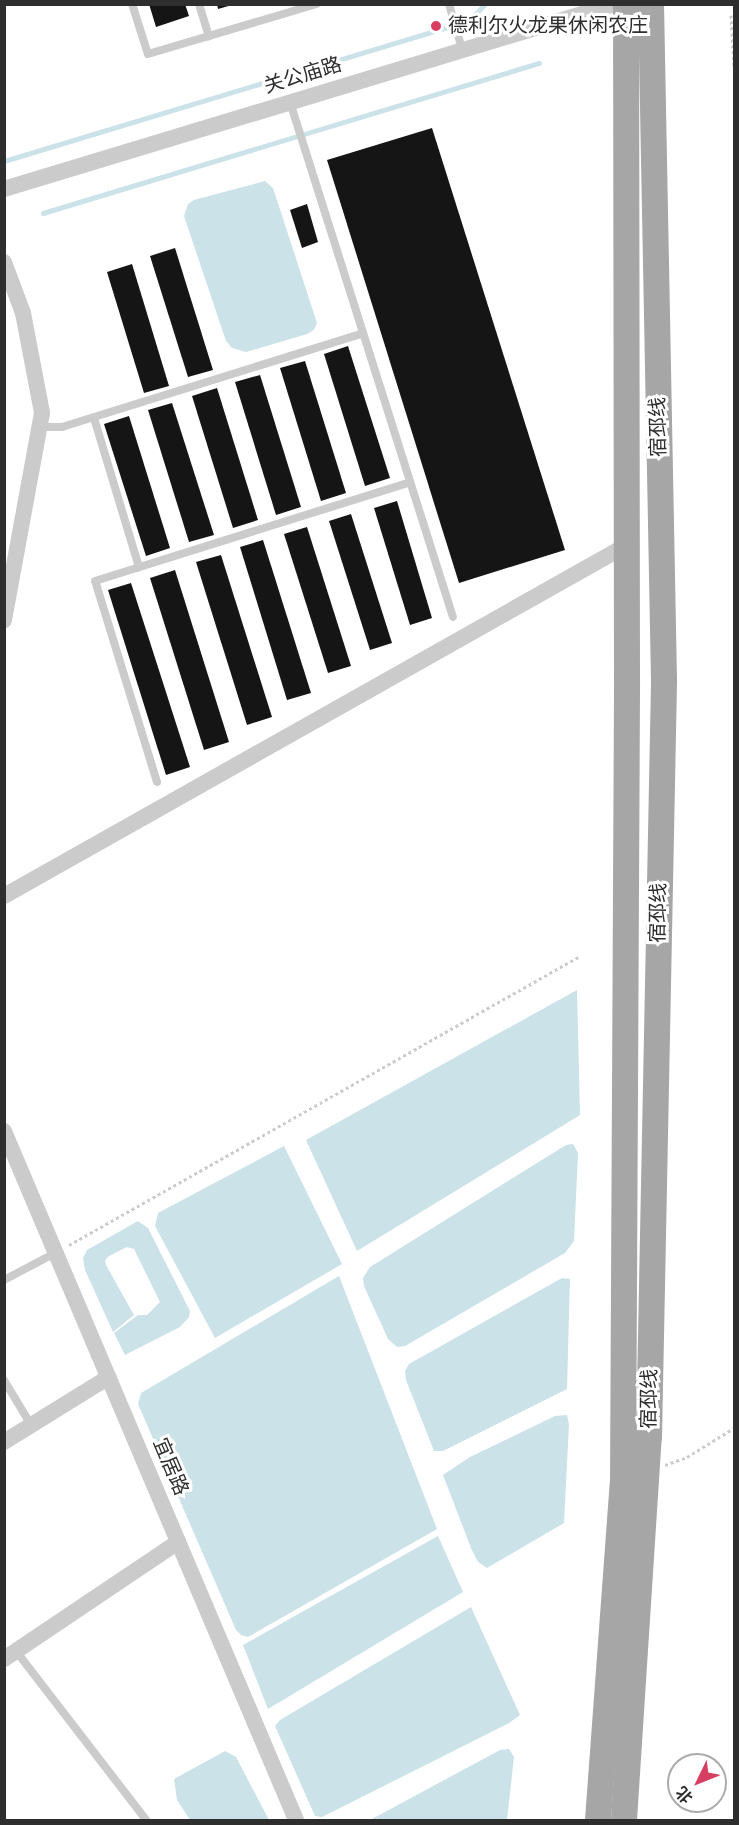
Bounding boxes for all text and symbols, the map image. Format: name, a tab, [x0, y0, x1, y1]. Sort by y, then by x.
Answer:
place label: 德利尔火龙果休闲农庄	[448, 14, 648, 38]
marker: 德利尔火龙果休闲农庄	[429, 19, 443, 33]
street label: 关公庙路	[261, 53, 345, 99]
street label: 宿邳线	[646, 397, 672, 457]
street label: 宿邳线	[646, 883, 672, 943]
street label: 宿邳线	[637, 1369, 663, 1429]
street label: 宜居路	[147, 1435, 193, 1499]
north arrow	[667, 1753, 727, 1813]
text: 北	[673, 1782, 697, 1807]

